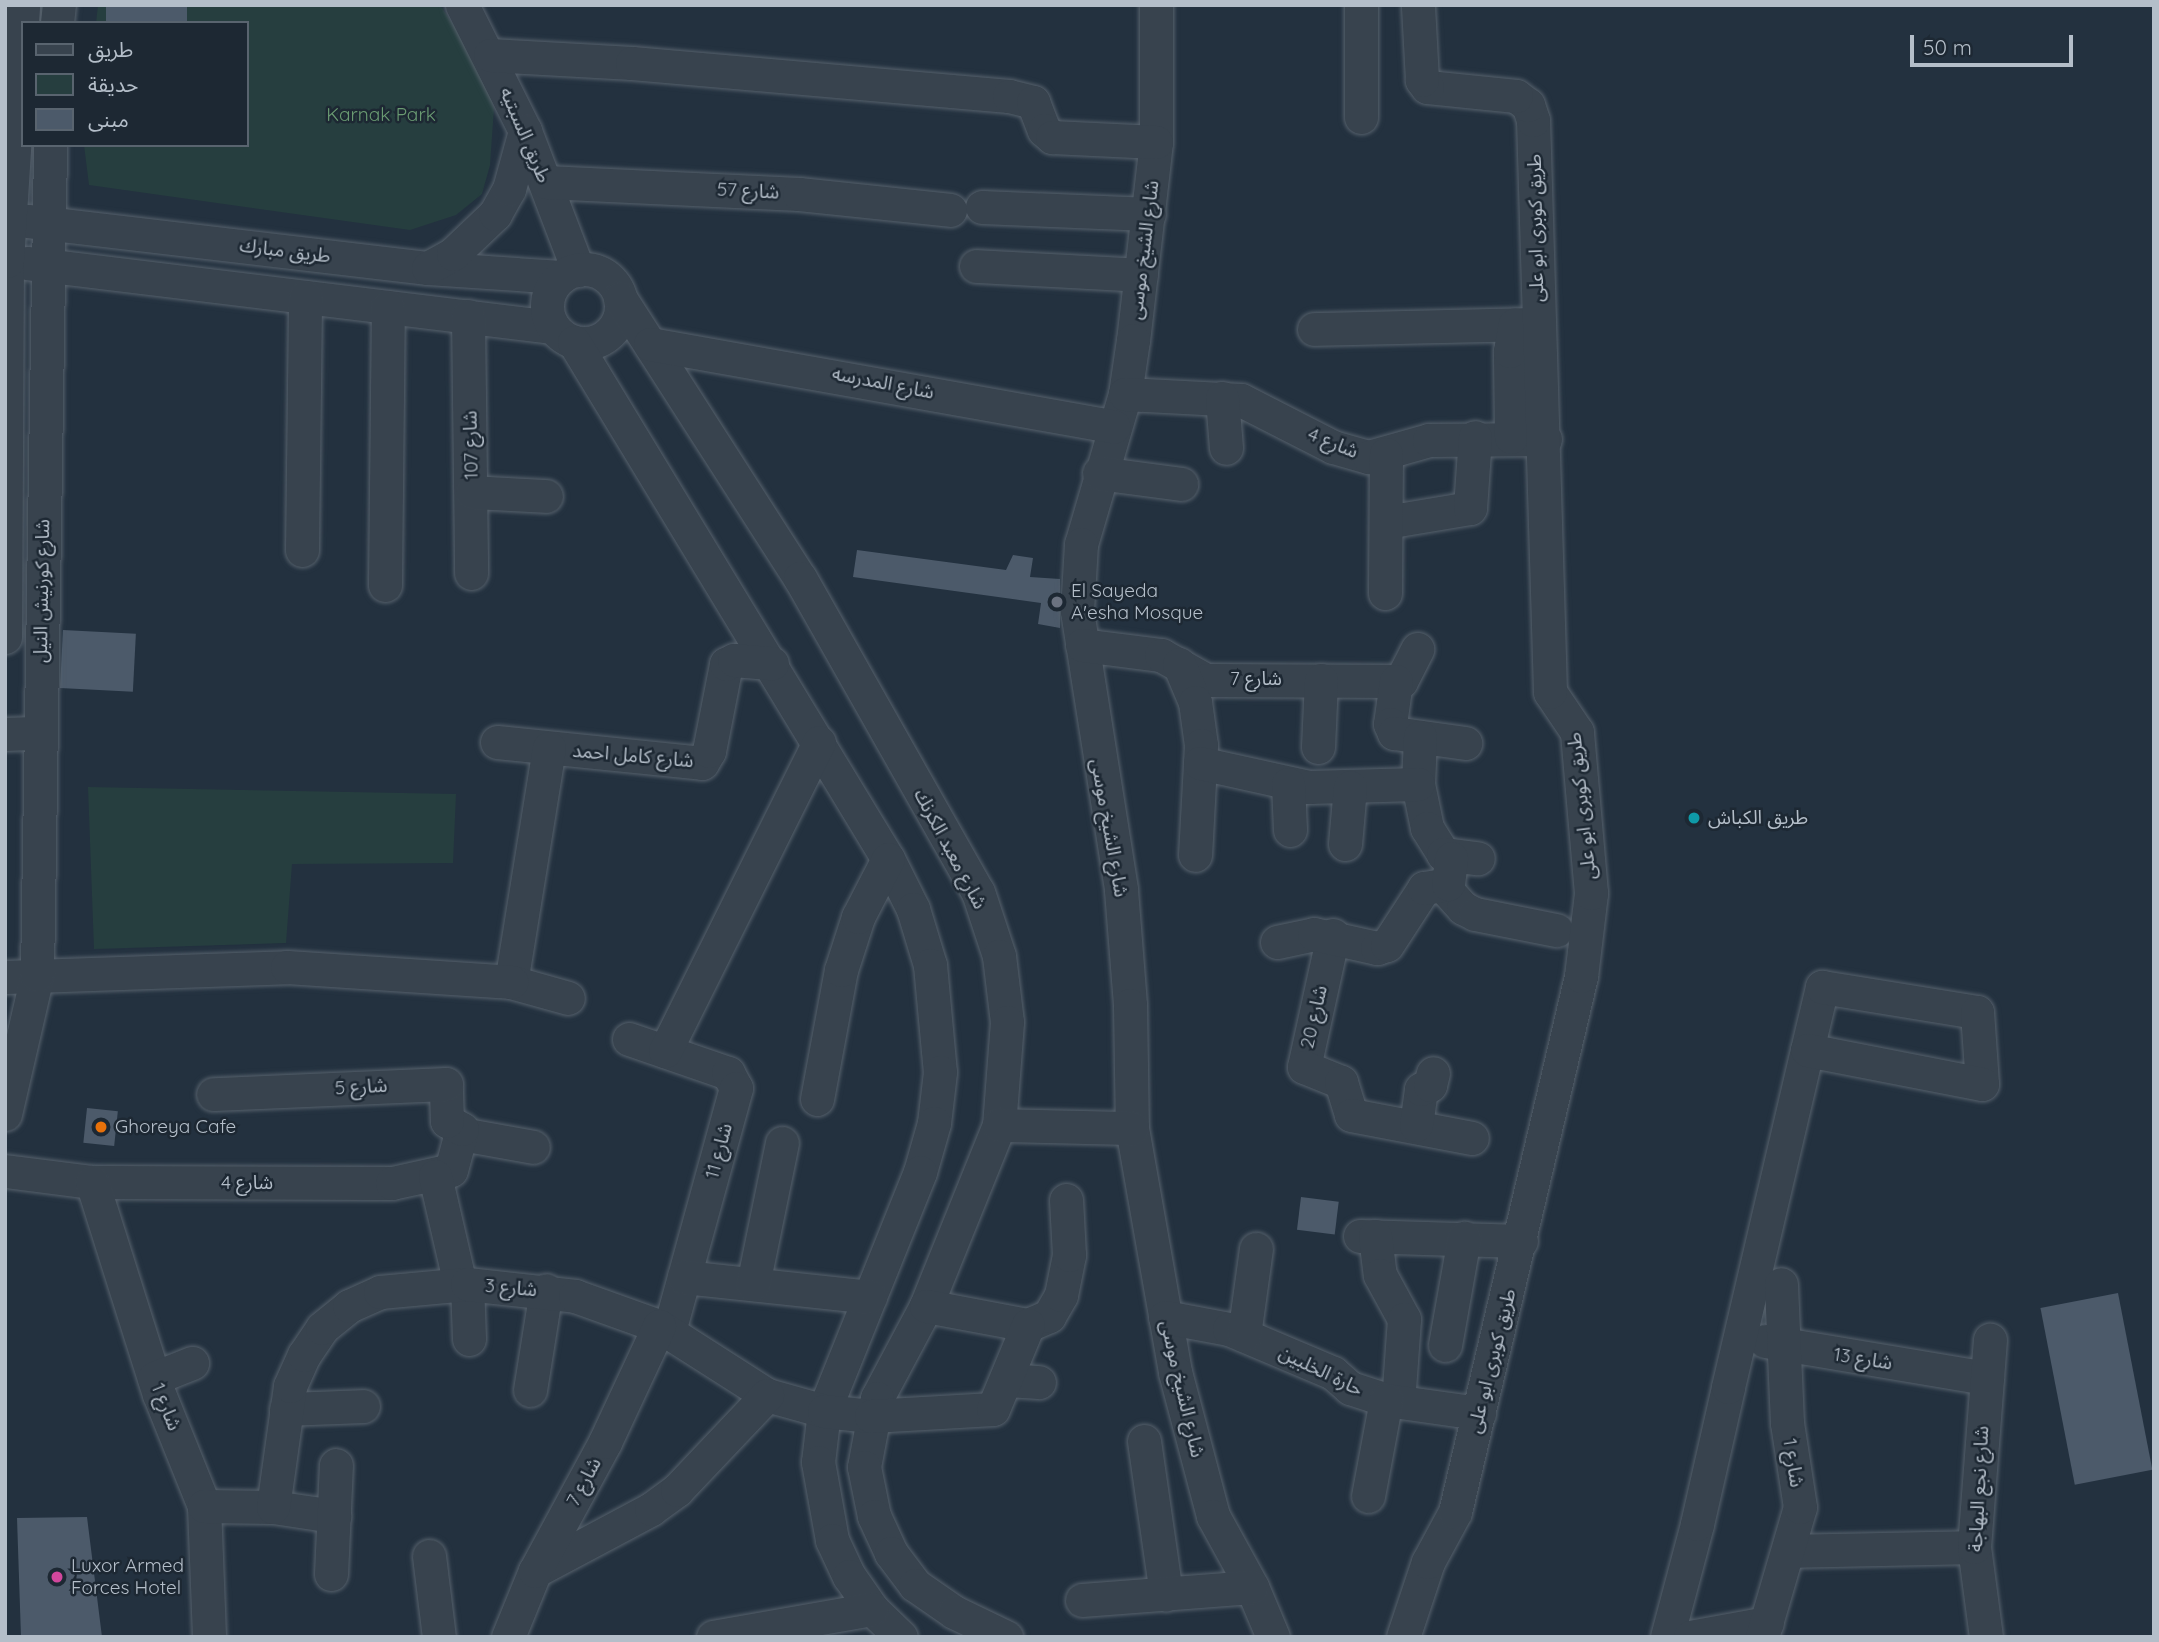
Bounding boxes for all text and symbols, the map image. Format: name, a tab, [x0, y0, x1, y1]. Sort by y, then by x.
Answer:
legend	[21, 21, 248, 147]
scale bar	[1914, 21, 2077, 65]
text: 50 m	[1923, 34, 1972, 60]
text: طريق	[88, 36, 133, 62]
text: حديقة	[88, 71, 138, 97]
street label: طريق السبتيه	[495, 84, 555, 186]
park label: Karnak Park	[326, 104, 436, 126]
text: مبنى	[88, 106, 129, 132]
street label: طريق كوبرى ابو على	[1523, 154, 1549, 302]
street label: شارع 57	[716, 178, 780, 204]
street label: شارع الشيخ موسى	[1124, 179, 1164, 321]
street label: طريق مبارك	[238, 234, 332, 268]
street label: شارع المدرسه	[830, 362, 936, 404]
street label: شارع 107	[459, 410, 483, 480]
street label: شارع 4	[1305, 423, 1361, 463]
street label: شارع كورنيش النيل	[29, 519, 55, 663]
place label: El Sayeda A'esha Mosque	[1071, 580, 1203, 624]
marker: El Sayeda A'esha Mosque	[1049, 594, 1065, 610]
street label: شارع 7	[1230, 668, 1282, 690]
street label: طريق كوبرى ابو على	[1563, 731, 1601, 881]
street label: شارع كامل احمد	[572, 739, 694, 773]
street label: شارع الشيخ موسى	[1086, 757, 1132, 899]
street label: شارع معبد الكرنك	[909, 785, 991, 913]
place label: طريق الكباش	[1708, 807, 1808, 829]
marker: طريق الكباش	[1686, 810, 1702, 826]
street label: شارع 20	[1296, 983, 1332, 1051]
street label: شارع 5	[334, 1074, 388, 1100]
place label: Ghoreya Cafe	[115, 1116, 236, 1138]
marker: Ghoreya Cafe	[93, 1119, 109, 1135]
street label: شارع 11	[701, 1121, 737, 1181]
street label: شارع 4	[221, 1172, 273, 1194]
street label: شارع 3	[484, 1274, 538, 1302]
street label: طريق كوبرى ابو على	[1463, 1286, 1521, 1436]
street label: شارع الشيخ موسى	[1155, 1318, 1209, 1460]
street label: حارة الخلبين	[1275, 1341, 1367, 1401]
street label: شارع 13	[1832, 1343, 1894, 1375]
street label: شارع 1	[146, 1380, 186, 1434]
street label: شارع نجع البهاجة	[1964, 1425, 1994, 1553]
street label: شارع 1	[1778, 1437, 1808, 1489]
street label: شارع 7	[562, 1454, 606, 1510]
place label: Luxor Armed Forces Hotel	[71, 1555, 184, 1599]
marker: Luxor Armed Forces Hotel	[49, 1569, 65, 1585]

